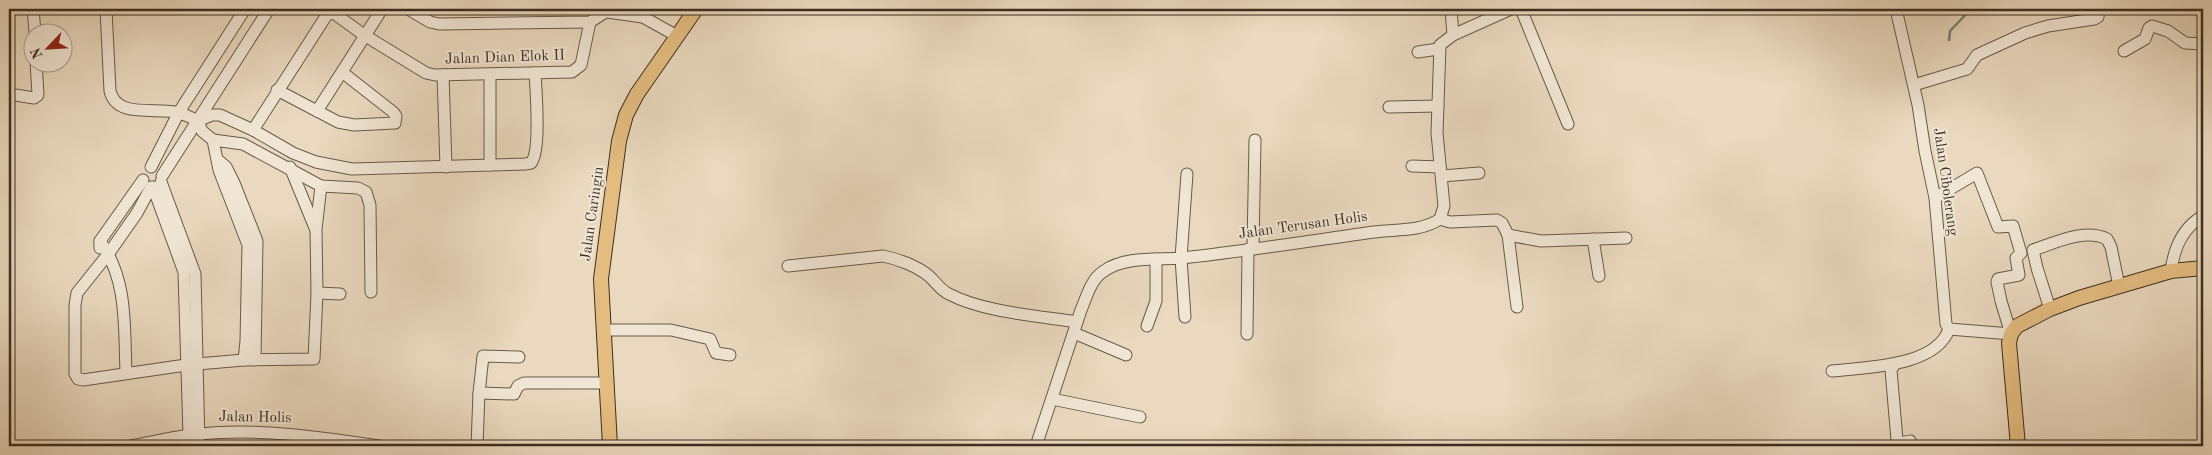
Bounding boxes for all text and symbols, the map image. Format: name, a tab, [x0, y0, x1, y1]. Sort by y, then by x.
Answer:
north arrow	[22, 22, 72, 72]
text: N	[28, 45, 46, 61]
street label: Jalan Dian Elok II	[445, 48, 566, 68]
street label: Jalan Cibolerang	[1930, 127, 1960, 237]
street label: Jalan Caringin	[579, 166, 607, 262]
street label: Jalan Terusan Holis	[1238, 210, 1368, 242]
street label: Jalan Holis	[218, 410, 292, 426]

